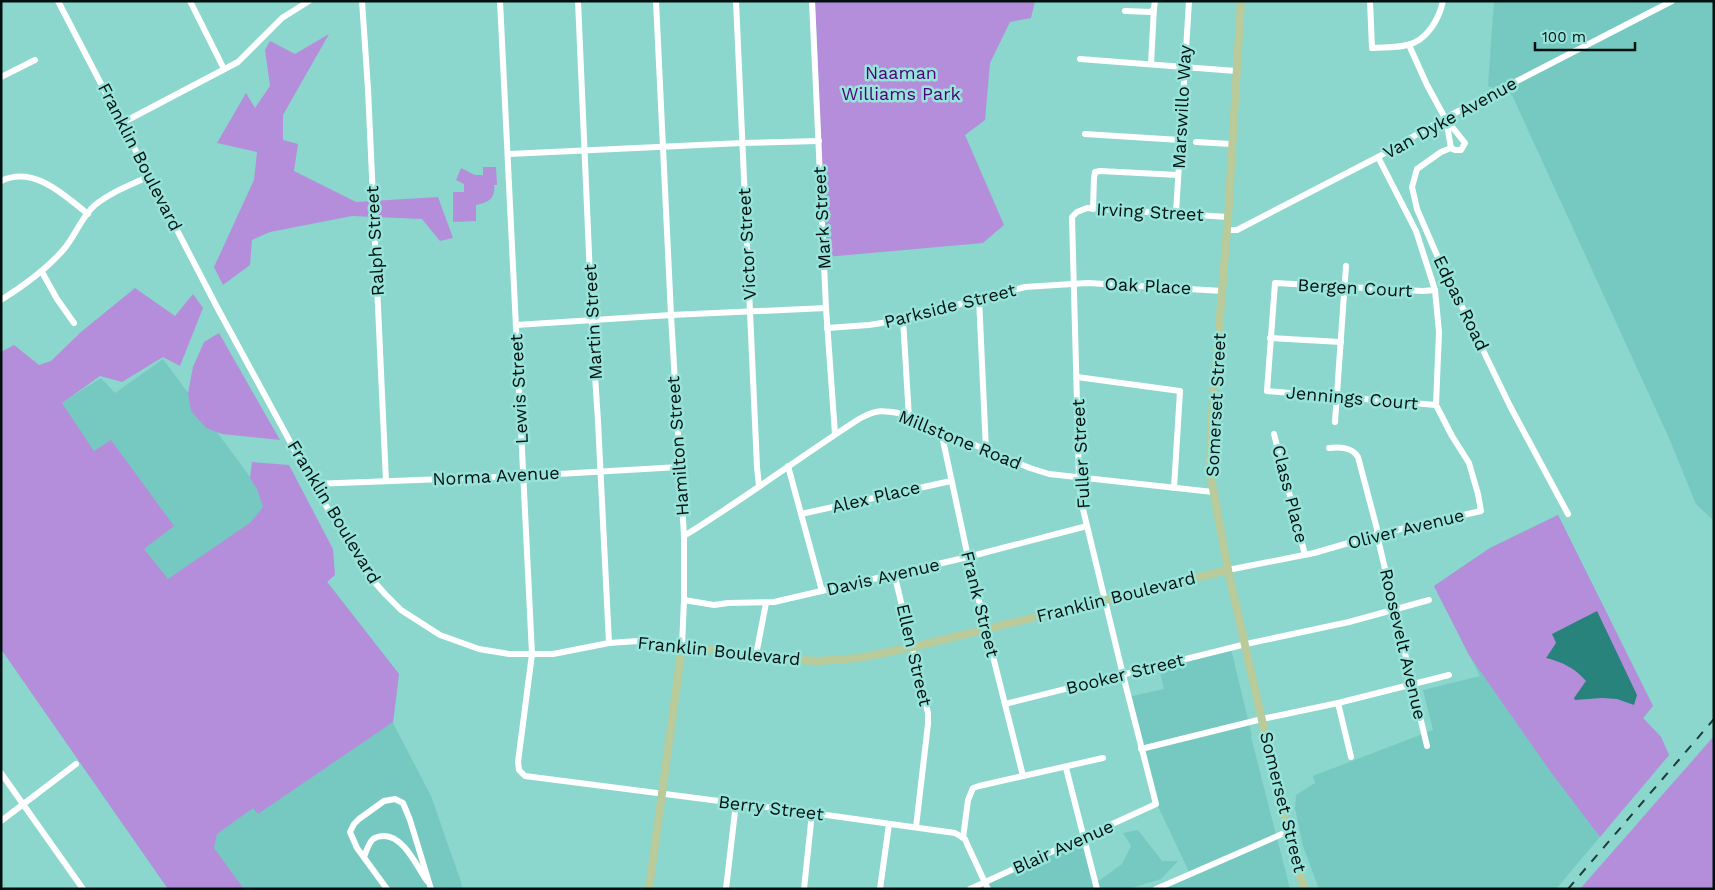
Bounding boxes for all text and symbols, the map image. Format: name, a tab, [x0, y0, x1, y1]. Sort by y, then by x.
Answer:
scale bar	[1535, 20, 1635, 52]
text: 100 m	[1542, 28, 1586, 46]
street label: Marswillo Way	[1168, 44, 1195, 170]
park label: Naaman Williams Park	[841, 62, 961, 104]
street label: Van Dyke Avenue	[1379, 72, 1520, 163]
street label: Franklin Boulevard	[94, 79, 187, 234]
street label: Mark Street	[808, 166, 835, 270]
street label: Ralph Street	[361, 185, 388, 297]
street label: Victor Street	[733, 187, 760, 301]
street label: Irving Street	[1096, 198, 1205, 225]
street label: Edpas Road	[1429, 252, 1494, 354]
street label: Martin Street	[579, 263, 606, 381]
street label: Oak Place	[1104, 273, 1192, 298]
street label: Bergen Court	[1297, 274, 1413, 301]
street label: Parkside Street	[882, 279, 1018, 332]
street label: Somerset Street	[1201, 332, 1230, 478]
street label: Lewis Street	[505, 333, 532, 445]
street label: Hamilton Street	[662, 375, 693, 517]
street label: Jennings Court	[1285, 381, 1419, 414]
street label: Fuller Street	[1067, 398, 1094, 509]
street label: Millstone Road	[896, 405, 1025, 474]
street label: Franklin Boulevard	[283, 436, 386, 587]
street label: Class Place	[1268, 443, 1313, 545]
street label: Norma Avenue	[432, 462, 560, 489]
street label: Alex Place	[830, 476, 922, 517]
street label: Oliver Avenue	[1345, 504, 1466, 553]
street label: Frank Street	[957, 549, 1004, 660]
street label: Davis Avenue	[824, 553, 942, 600]
street label: Roosevelt Avenue	[1376, 566, 1431, 721]
street label: Franklin Boulevard	[1034, 567, 1198, 626]
street label: Ellen Street	[893, 602, 937, 709]
street label: Franklin Boulevard	[637, 632, 801, 669]
street label: Booker Street	[1064, 649, 1187, 698]
street label: Somerset Street	[1256, 729, 1311, 875]
street label: Berry Street	[717, 791, 825, 824]
street label: Blair Avenue	[1009, 815, 1117, 878]

